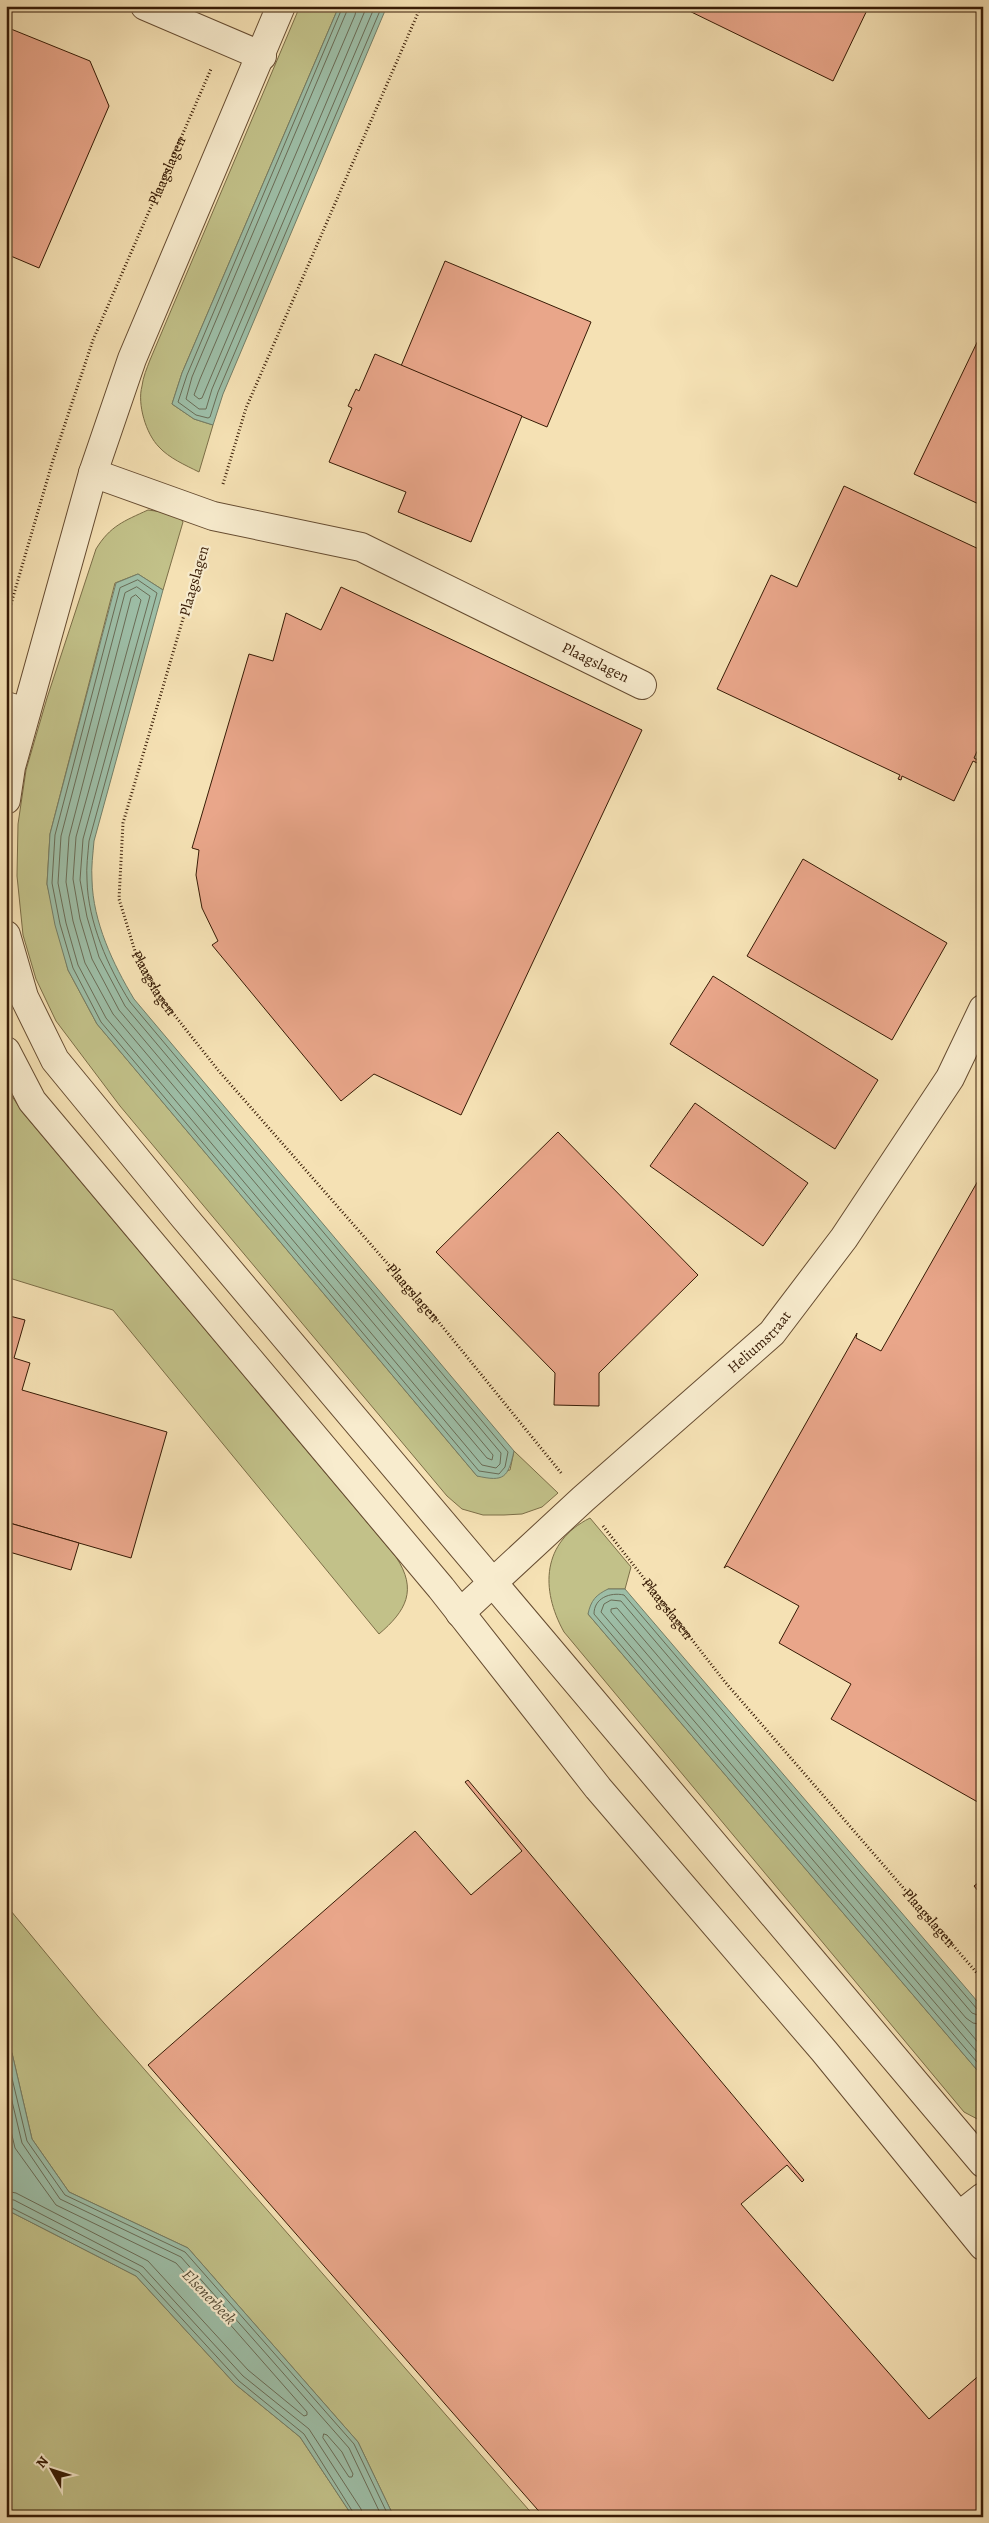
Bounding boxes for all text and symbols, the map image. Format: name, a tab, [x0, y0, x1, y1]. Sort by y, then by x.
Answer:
street label: Plaagslagen	[143, 133, 190, 208]
street label: Plaagslagen	[174, 543, 214, 619]
street label: Plaagslagen	[559, 637, 633, 687]
street label: Plaagslagen	[127, 947, 181, 1019]
street label: Plaagslagen	[382, 1259, 445, 1327]
street label: Heliumstraat	[723, 1306, 795, 1378]
street label: Plaagslagen	[637, 1574, 698, 1643]
street label: Plaagslagen	[898, 1884, 961, 1952]
water label: Elsenerbeek	[177, 2264, 241, 2330]
north arrow	[28, 2446, 78, 2496]
text: N	[32, 2452, 53, 2472]

